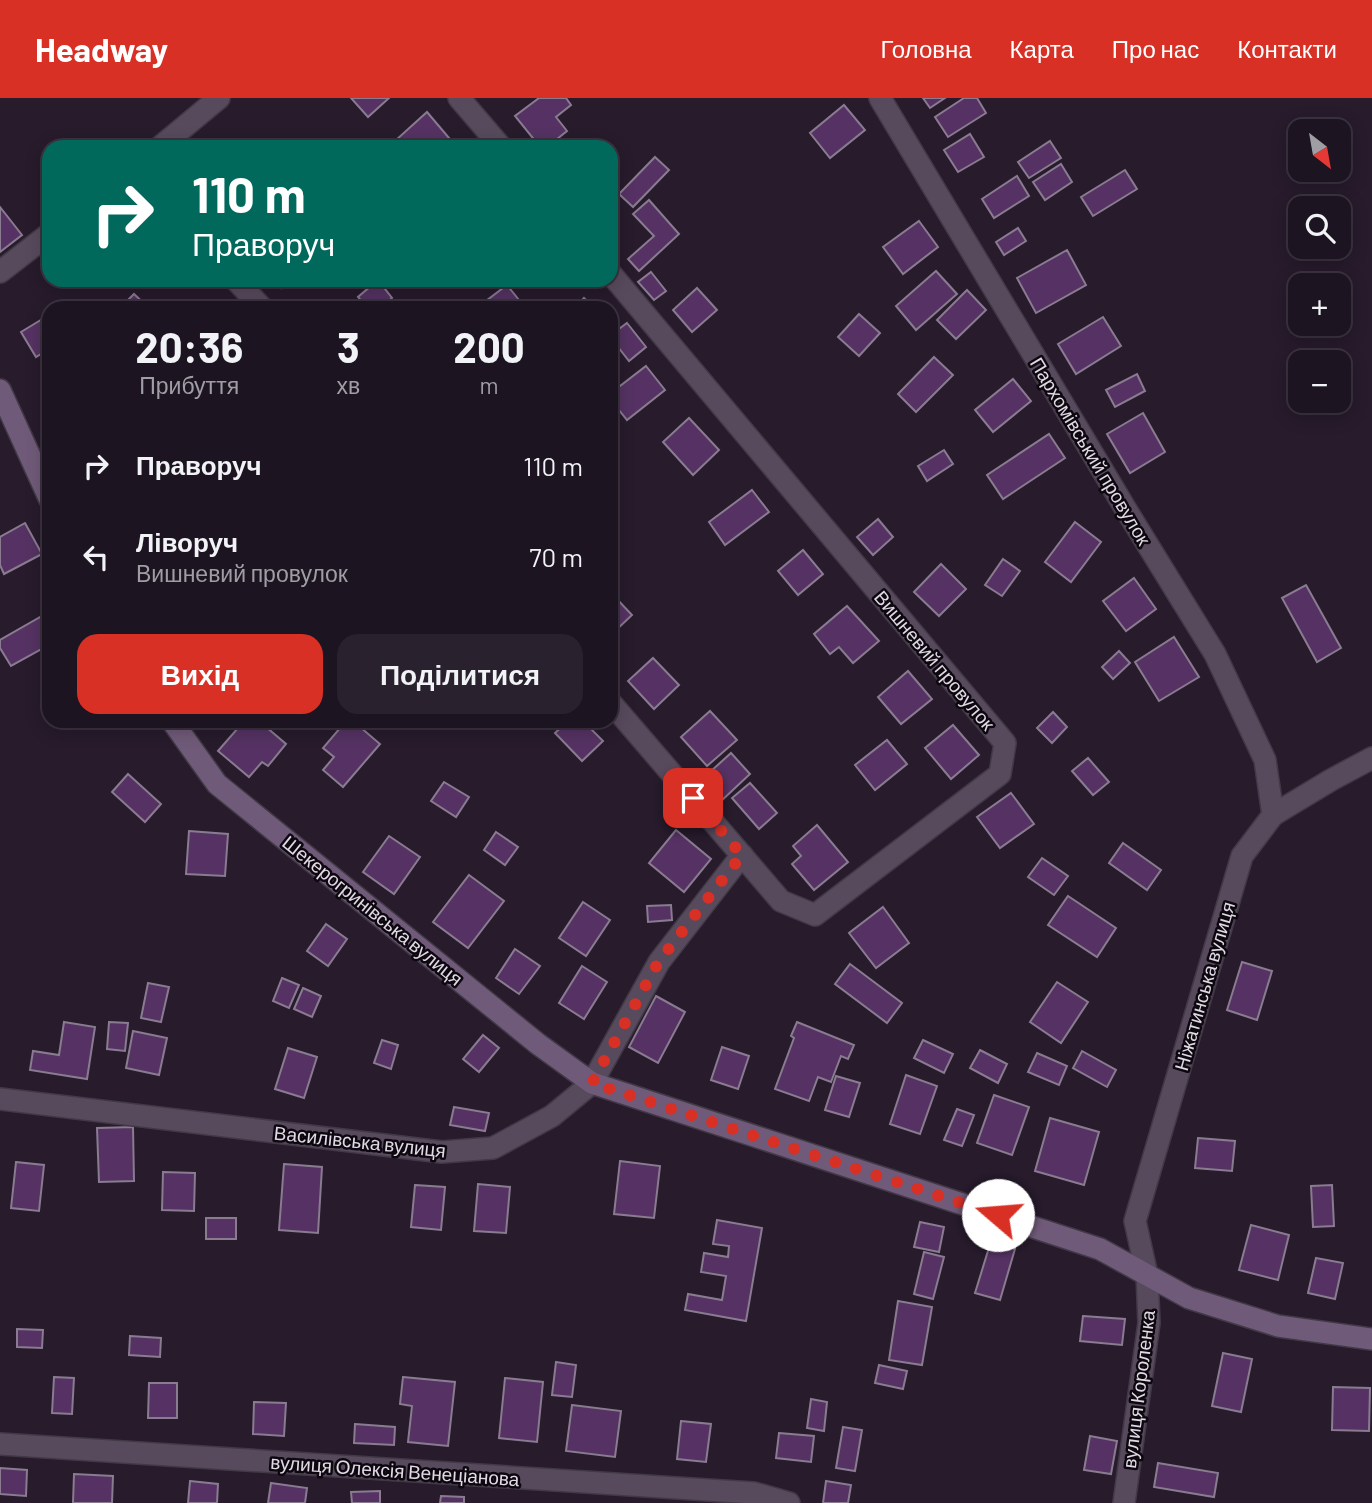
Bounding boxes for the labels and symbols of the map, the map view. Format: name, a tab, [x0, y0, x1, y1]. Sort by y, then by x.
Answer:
north arrow	[1288, 119, 1351, 182]
street label: Пархомівський провулок	[1026, 353, 1156, 550]
street label: Вишневий провулок	[870, 586, 1001, 735]
pin	[663, 768, 723, 828]
street label: Шекерогринівська вулиця	[278, 830, 468, 990]
street label: Ніжатинська вулиця	[1169, 899, 1239, 1073]
street label: Василівська вулиця	[273, 1121, 447, 1161]
position arrow	[961, 1178, 1035, 1252]
street label: вулиця Короленка	[1117, 1308, 1159, 1469]
street label: вулиця Олексія Венеціанова	[270, 1450, 521, 1490]

